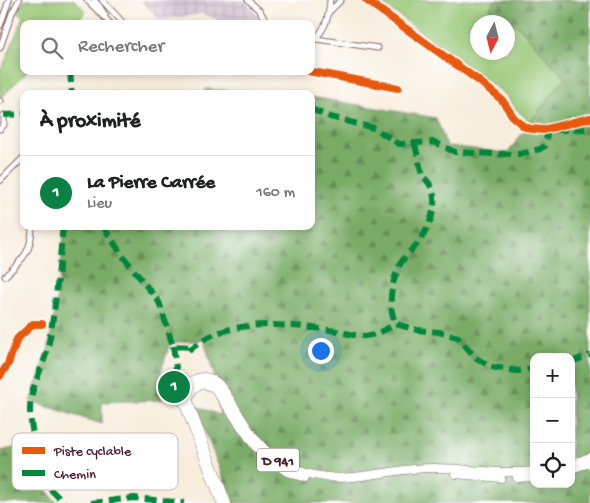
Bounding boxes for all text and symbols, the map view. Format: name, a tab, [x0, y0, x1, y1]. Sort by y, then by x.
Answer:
north arrow	[470, 15, 515, 60]
search box	[20, 20, 315, 75]
icon: search	[38, 34, 66, 62]
text: Rechercher	[78, 36, 164, 59]
text: À proximité	[40, 110, 141, 135]
text: La Pierre Carrée	[87, 172, 215, 195]
text: 1	[53, 184, 59, 203]
text: 160 m	[256, 184, 295, 203]
text: Lieu	[87, 195, 112, 214]
your location	[308, 338, 334, 364]
map controls	[530, 353, 575, 488]
button: +	[530, 353, 575, 398]
pin: 1	[158, 368, 190, 406]
button: −	[530, 398, 575, 443]
legend	[12, 433, 178, 490]
button: locate	[530, 443, 575, 488]
text: Piste cyclable	[53, 444, 132, 461]
road number: D 941	[257, 448, 299, 472]
text: Chemin	[54, 467, 96, 484]

